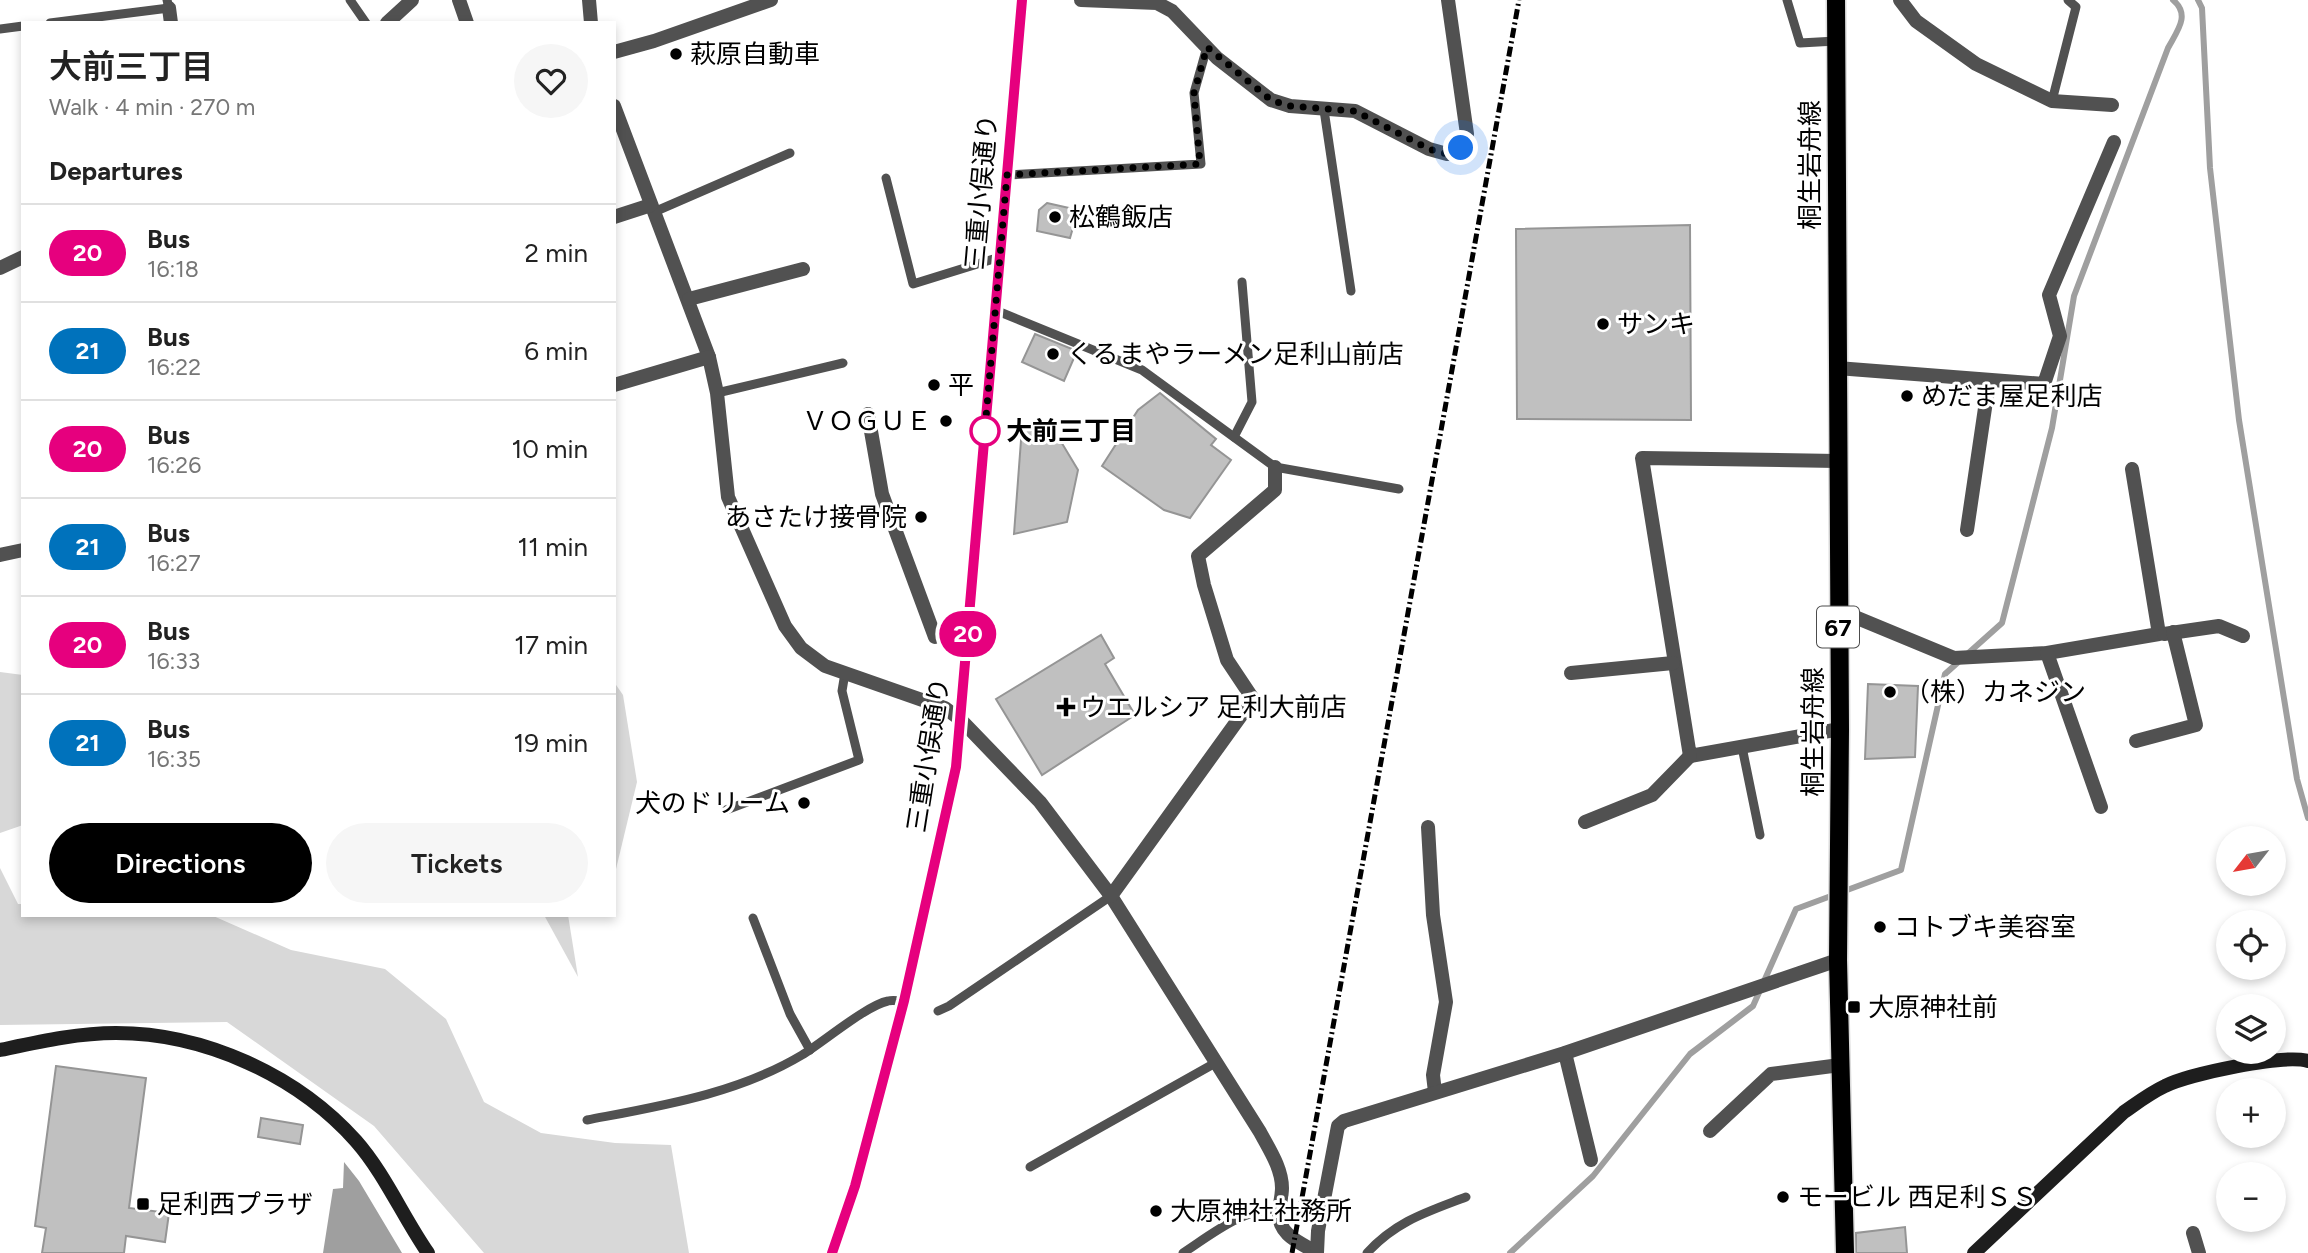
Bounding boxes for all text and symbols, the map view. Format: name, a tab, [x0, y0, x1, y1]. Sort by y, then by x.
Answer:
place label: 萩原自動車	[690, 38, 820, 70]
button: heart	[514, 44, 588, 118]
marker: 萩原自動車	[668, 46, 684, 62]
text: 大前三丁目	[49, 47, 214, 86]
text: Walk · 4 min · 270 m	[49, 93, 255, 121]
street label: 桐生岩舟線	[1794, 100, 1826, 230]
street label: 三重小俣通り	[958, 113, 1004, 271]
your location	[1443, 130, 1478, 165]
text: Departures	[49, 155, 183, 187]
place label: 松鶴飯店	[1069, 201, 1173, 233]
marker: 松鶴飯店	[1047, 209, 1063, 225]
text: Bus	[147, 223, 190, 255]
text: 2 min	[524, 237, 588, 269]
text: 20	[73, 238, 102, 267]
text: 16:18	[147, 255, 199, 283]
place label: サンキ	[1617, 308, 1695, 340]
marker: サンキ	[1595, 316, 1611, 332]
text: Bus	[147, 321, 190, 353]
text: 6 min	[524, 335, 588, 367]
text: 21	[75, 336, 100, 365]
place label: くるまやラーメン足利山前店	[1067, 338, 1403, 370]
marker: くるまやラーメン足利山前店	[1045, 346, 1061, 362]
text: 16:22	[147, 353, 201, 381]
place label: 平	[948, 369, 974, 401]
marker: 平	[926, 377, 942, 393]
place label: めだま屋足利店	[1921, 380, 2102, 412]
marker: めだま屋足利店	[1899, 388, 1915, 404]
place label: ＶＯＧＵＥ	[802, 405, 932, 437]
marker: ＶＯＧＵＥ	[938, 413, 954, 429]
place label: 大前三丁目	[1006, 415, 1136, 447]
marker: 大前三丁目	[970, 416, 1000, 446]
text: Bus	[147, 419, 190, 451]
text: 10 min	[512, 433, 588, 465]
text: 20	[73, 434, 102, 463]
text: 16:26	[147, 451, 201, 479]
place label: あさたけ接骨院	[725, 501, 907, 533]
marker: あさたけ接骨院	[913, 509, 929, 525]
text: Bus	[147, 517, 190, 549]
text: 11 min	[517, 531, 588, 563]
text: 21	[75, 532, 100, 561]
text: 16:27	[147, 549, 201, 577]
road number: 67	[1817, 606, 1859, 648]
line badge: 20	[936, 611, 1000, 657]
text: Bus	[147, 615, 190, 647]
text: 20	[953, 619, 983, 648]
text: 17 min	[514, 629, 588, 661]
text: 20	[73, 630, 102, 659]
text: 16:33	[147, 647, 200, 675]
street label: 桐生岩舟線	[1797, 667, 1829, 797]
street label: 三重小俣通り	[900, 675, 956, 835]
place label: （株）カネジン	[1904, 676, 2086, 708]
marker: （株）カネジン	[1882, 684, 1898, 700]
place label: ウエルシア 足利大前店	[1080, 691, 1346, 723]
marker: ウエルシア 足利大前店	[1058, 699, 1074, 715]
text: Bus	[147, 713, 190, 745]
text: 19 min	[513, 727, 588, 759]
text: 21	[75, 728, 100, 757]
text: 16:35	[147, 745, 201, 773]
place label: 犬のドリーム	[635, 787, 790, 819]
marker: 犬のドリーム	[796, 795, 812, 811]
button: Directions	[49, 823, 312, 903]
button: Tickets	[326, 823, 588, 903]
north arrow	[2216, 826, 2286, 896]
map controls	[2216, 826, 2286, 1232]
button: locate	[2216, 910, 2286, 980]
place label: コトブキ美容室	[1894, 911, 2076, 943]
marker: コトブキ美容室	[1872, 919, 1888, 935]
place label: 大原神社前	[1868, 991, 1998, 1023]
button: layers	[2216, 994, 2286, 1064]
marker: 大原神社前	[1846, 999, 1862, 1015]
button: +	[2216, 1078, 2286, 1148]
button: −	[2216, 1162, 2286, 1232]
place label: モービル 西足利ＳＳ	[1797, 1181, 2037, 1213]
place label: 足利西プラザ	[157, 1188, 313, 1220]
marker: モービル 西足利ＳＳ	[1775, 1189, 1791, 1205]
place label: 大原神社社務所	[1170, 1195, 1352, 1227]
marker: 足利西プラザ	[135, 1196, 151, 1212]
marker: 大原神社社務所	[1148, 1203, 1164, 1219]

